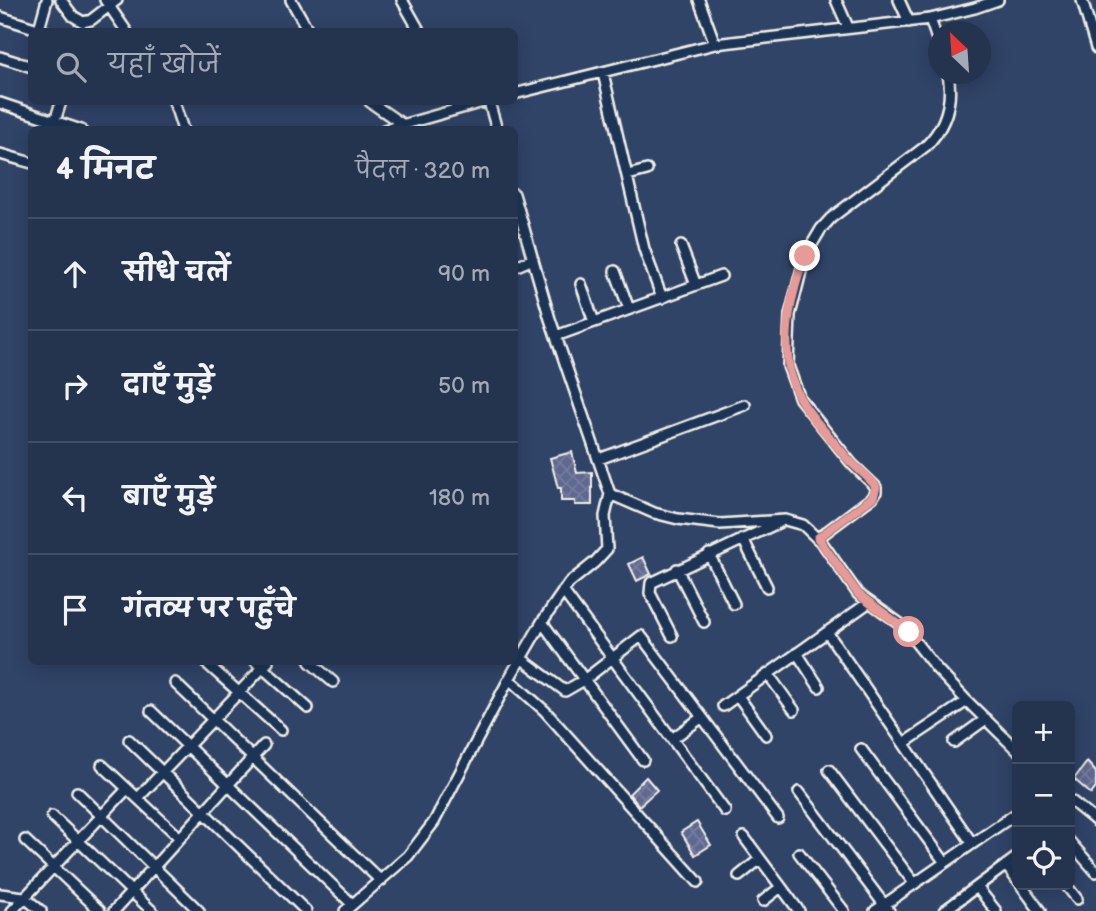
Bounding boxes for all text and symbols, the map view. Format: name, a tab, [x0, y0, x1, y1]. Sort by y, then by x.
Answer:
north arrow	[928, 21, 991, 84]
search box	[28, 28, 518, 105]
icon: search	[52, 48, 90, 86]
text: यहाँ खोजें	[108, 50, 220, 81]
text: 4 मिनट	[56, 152, 155, 188]
text: पैदल · 320 m	[355, 157, 490, 185]
route end	[789, 240, 820, 271]
icon: ahead	[56, 255, 94, 293]
text: सीधे चलें	[123, 258, 230, 289]
text: 90 m	[438, 260, 490, 288]
icon: right	[56, 367, 94, 405]
text: दाएँ मुड़ें	[123, 370, 214, 401]
text: 50 m	[438, 372, 490, 400]
icon: left	[56, 479, 94, 517]
text: बाएँ मुड़ें	[123, 482, 215, 513]
text: 180 m	[429, 484, 490, 512]
icon: arrive	[56, 591, 94, 629]
text: गंतव्य पर पहुँचे	[123, 594, 295, 625]
route start	[893, 616, 924, 647]
map controls	[1012, 701, 1075, 890]
button: +	[1012, 701, 1075, 764]
button: −	[1012, 764, 1075, 827]
button: locate	[1012, 827, 1075, 890]

